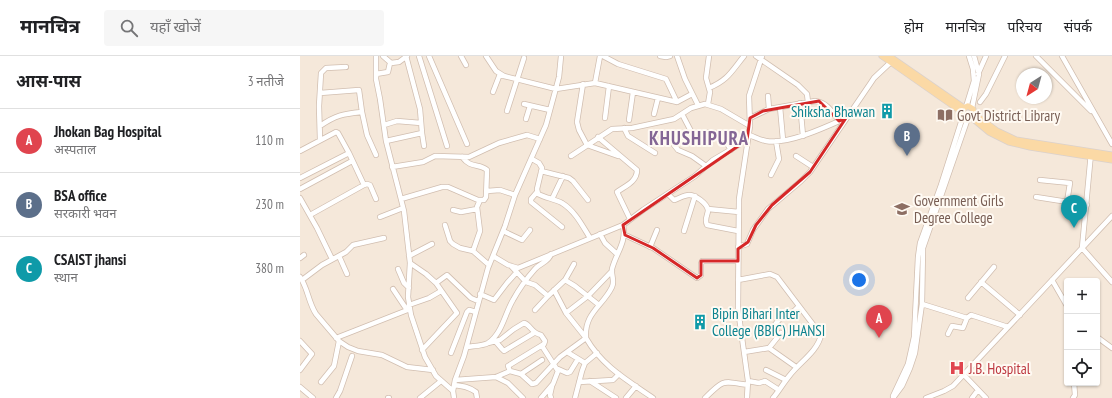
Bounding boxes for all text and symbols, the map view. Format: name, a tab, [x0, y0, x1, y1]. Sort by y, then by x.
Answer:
search box	[104, 10, 384, 46]
text: मानचित्र	[20, 14, 80, 38]
icon: search	[118, 17, 140, 39]
text: यहाँ खोजें	[150, 17, 201, 36]
text: होम	[904, 18, 923, 36]
text: मानचित्र	[945, 18, 986, 36]
text: परिचय	[1008, 18, 1042, 36]
text: संपर्क	[1064, 18, 1092, 36]
north arrow	[1016, 68, 1052, 104]
text: आस-पास	[16, 70, 81, 92]
text: 3 नतीजे	[248, 73, 284, 90]
place label: Shiksha Bhawan	[791, 102, 875, 121]
building icon: Shiksha Bhawan	[878, 102, 896, 120]
library icon: Govt District Library	[936, 106, 954, 124]
place label: Govt District Library	[957, 106, 1060, 125]
text: Jhokan Bag Hospital	[54, 122, 161, 141]
pin: B	[894, 123, 920, 156]
district label: KHUSHIPURA	[649, 126, 749, 150]
text: A	[26, 132, 32, 149]
text: 110 m	[255, 132, 284, 149]
text: अस्पताल	[54, 141, 96, 158]
text: BSA office	[54, 186, 107, 205]
place label: Government Girls Degree College	[914, 191, 1004, 227]
pin: C	[1061, 195, 1087, 228]
text: B	[26, 196, 32, 213]
text: 230 m	[255, 196, 284, 213]
school or university icon: Government Girls Degree College	[893, 200, 911, 218]
text: सरकारी भवन	[54, 205, 116, 222]
text: CSAIST jhansi	[54, 250, 126, 269]
text: C	[26, 260, 32, 277]
text: 380 m	[255, 260, 284, 277]
text: स्थान	[54, 269, 78, 286]
your location	[849, 270, 869, 290]
map controls	[1064, 278, 1100, 386]
button: +	[1064, 278, 1100, 314]
place label: Bipin Bihari Inter College (BBIC) JHANSI	[712, 304, 825, 340]
pin: A	[866, 305, 892, 338]
building icon: Bipin Bihari Inter College (BBIC) JHANSI	[691, 313, 709, 331]
button: −	[1064, 314, 1100, 350]
button: locate	[1064, 350, 1100, 386]
hospital icon: J.B. Hospital	[948, 359, 966, 377]
place label: J.B. Hospital	[968, 359, 1031, 378]

